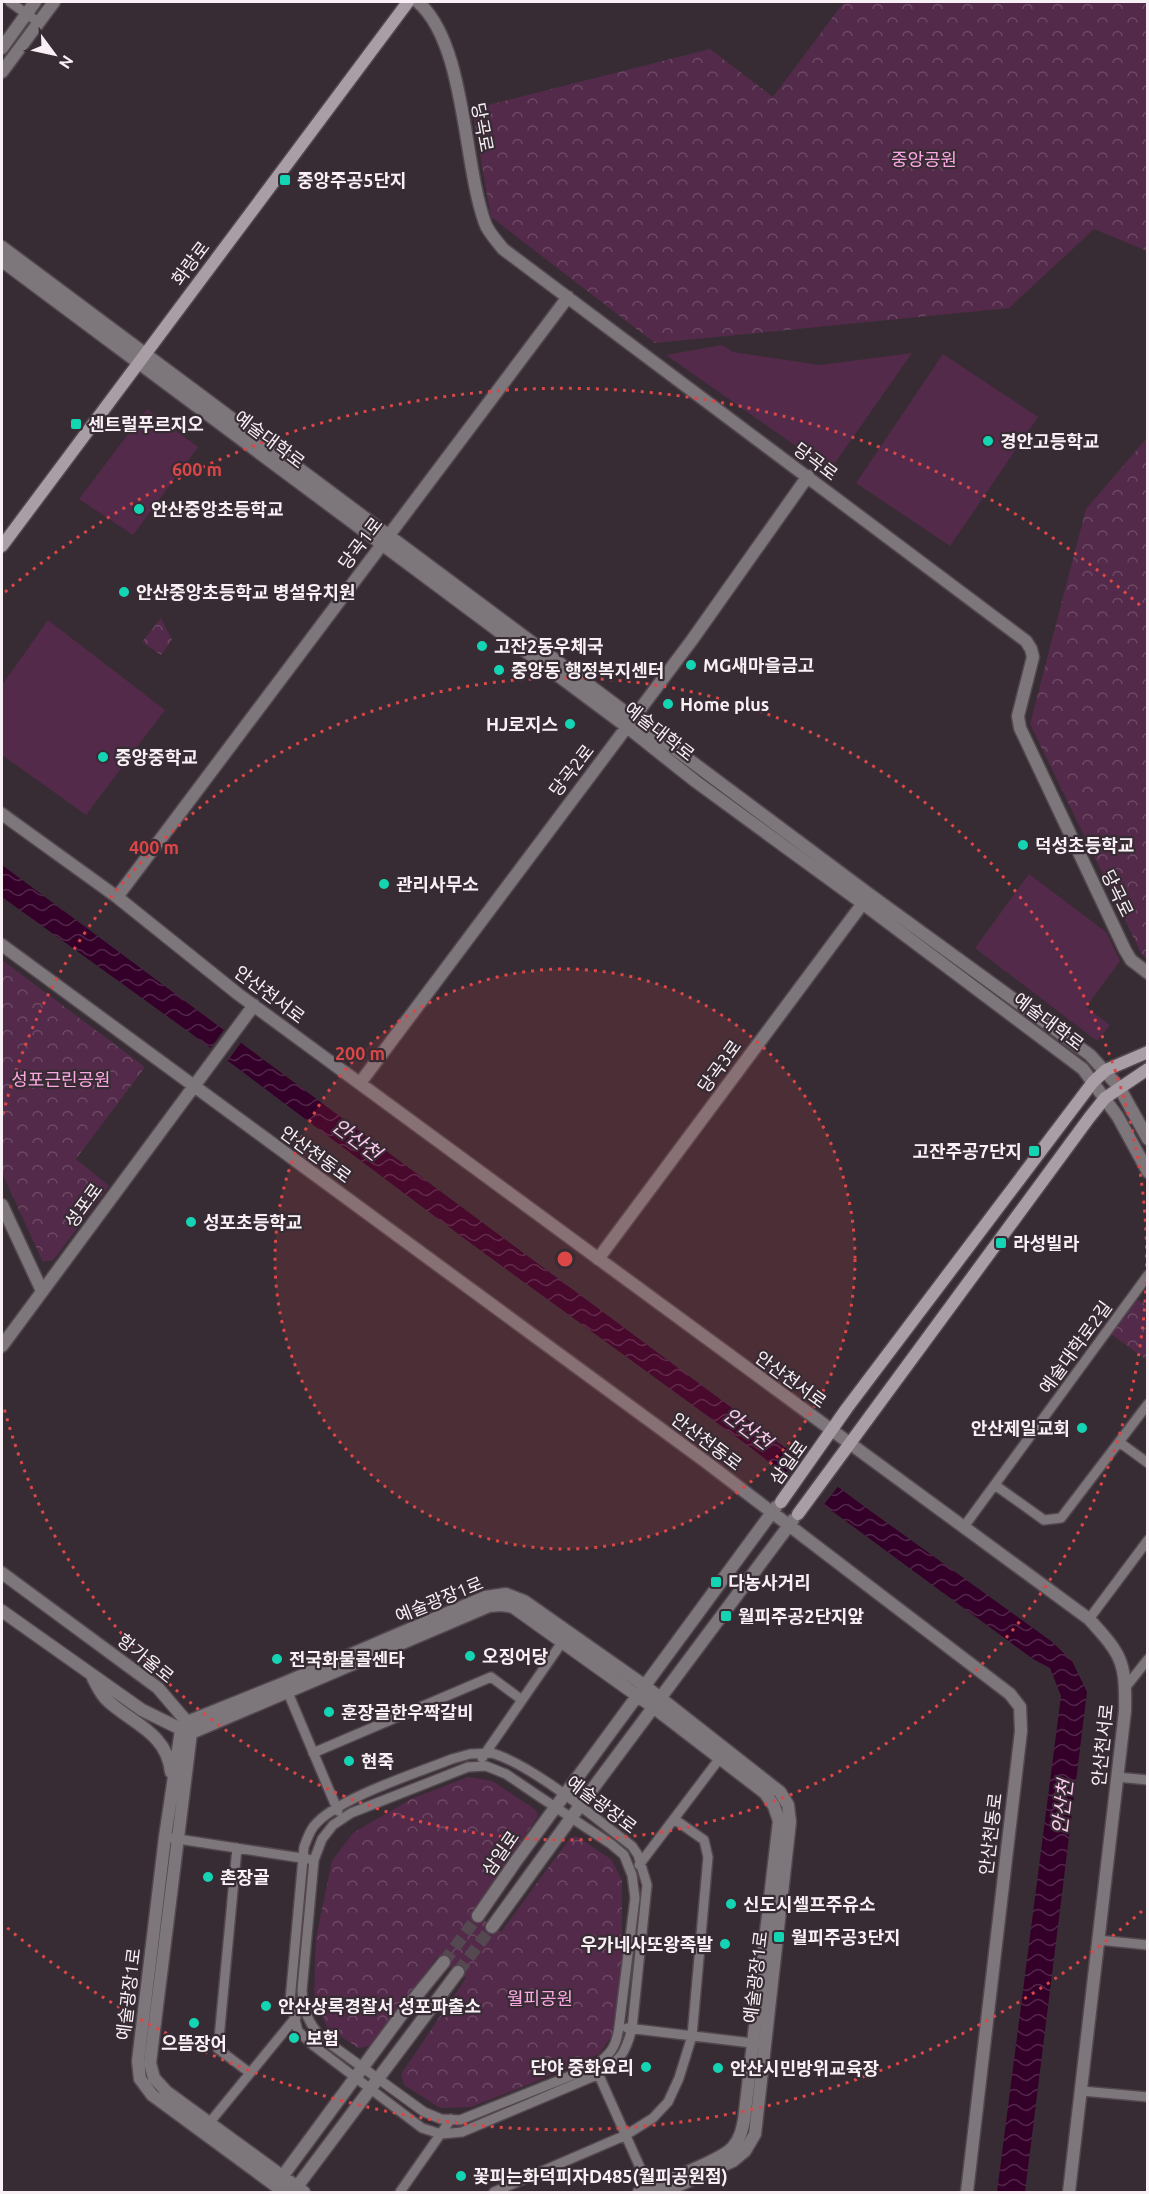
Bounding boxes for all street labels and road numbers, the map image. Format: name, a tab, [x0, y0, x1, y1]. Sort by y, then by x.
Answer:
street label: 당곡로	[468, 101, 498, 153]
street label: 화랑로	[167, 237, 213, 289]
street label: 예술대학로	[231, 406, 309, 472]
street label: 당곡로	[790, 438, 842, 484]
street label: 당곡1로	[334, 513, 386, 573]
street label: 예술대학로	[621, 698, 699, 764]
street label: 당곡2로	[545, 740, 597, 800]
street label: 당곡로	[1098, 866, 1138, 920]
street label: 안산천서로	[231, 961, 309, 1027]
street label: 예술대학로	[1010, 988, 1088, 1054]
street label: 당곡3로	[693, 1036, 745, 1096]
street label: 안산천동로	[277, 1122, 355, 1186]
street label: 성포로	[60, 1179, 106, 1231]
street label: 예술대학로2길	[1035, 1297, 1115, 1397]
street label: 안산천서로	[752, 1347, 830, 1411]
street label: 안산천동로	[668, 1408, 746, 1474]
street label: 삼일로	[765, 1436, 811, 1488]
street label: 예술광장1로	[392, 1572, 486, 1626]
street label: 항가울로	[114, 1629, 178, 1687]
street label: 안산천서로	[1088, 1703, 1116, 1787]
street label: 예술광장로	[563, 1771, 641, 1837]
street label: 안산천동로	[975, 1792, 1005, 1876]
street label: 삼일로	[478, 1827, 522, 1879]
street label: 예술광장1로	[739, 1930, 771, 2024]
street label: 예술광장1로	[112, 1947, 144, 2041]

